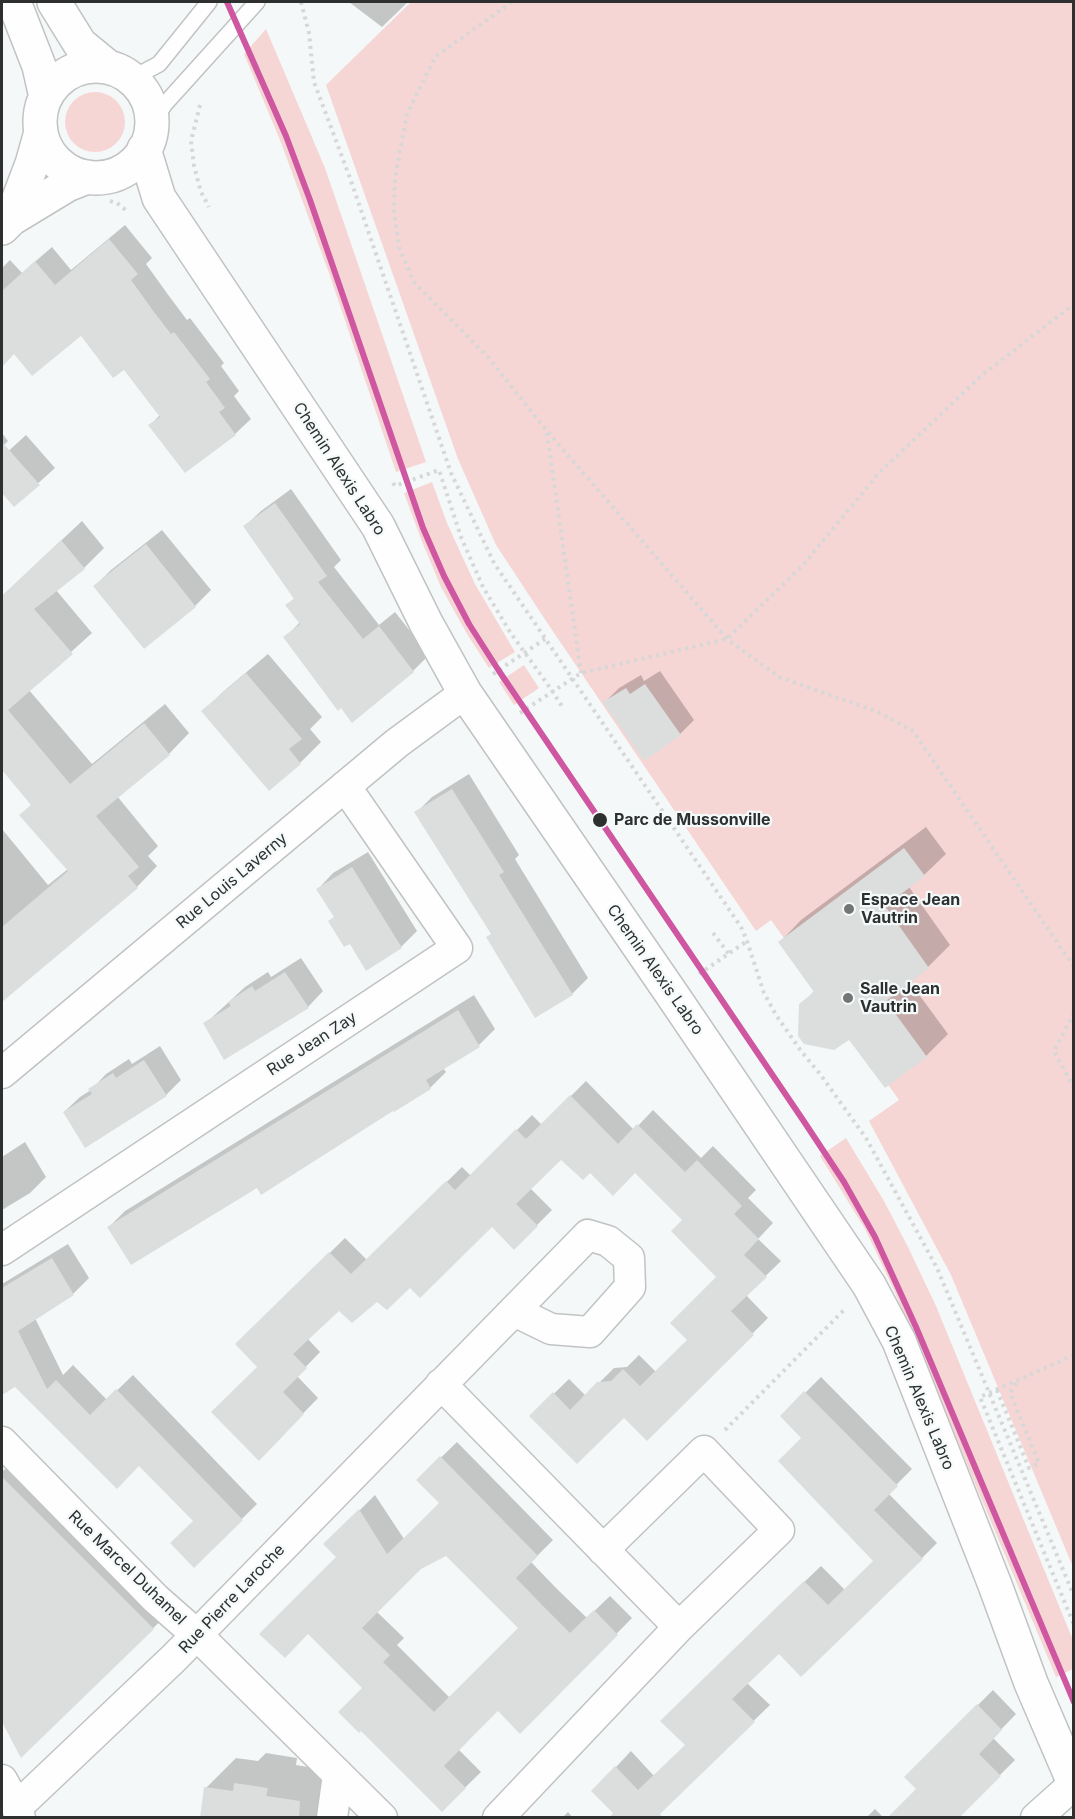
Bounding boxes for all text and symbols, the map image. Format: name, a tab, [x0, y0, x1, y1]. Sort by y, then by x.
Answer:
street label: Chemin Alexis Labro	[289, 399, 389, 539]
place label: Parc de Mussonville	[614, 810, 771, 830]
marker: Parc de Mussonville	[591, 811, 609, 829]
street label: Rue Louis Laverny	[173, 829, 291, 933]
place label: Espace Jean Vautrin	[861, 890, 960, 928]
street label: Chemin Alexis Labro	[603, 901, 707, 1039]
marker: Espace Jean Vautrin	[842, 902, 856, 916]
place label: Salle Jean Vautrin	[860, 979, 940, 1017]
marker: Salle Jean Vautrin	[841, 991, 855, 1005]
street label: Rue Jean Zay	[264, 1008, 360, 1080]
street label: Chemin Alexis Labro	[880, 1323, 958, 1473]
street label: Rue Marcel Duhamel	[64, 1507, 190, 1629]
street label: Rue Pierre Laroche	[175, 1540, 289, 1658]

